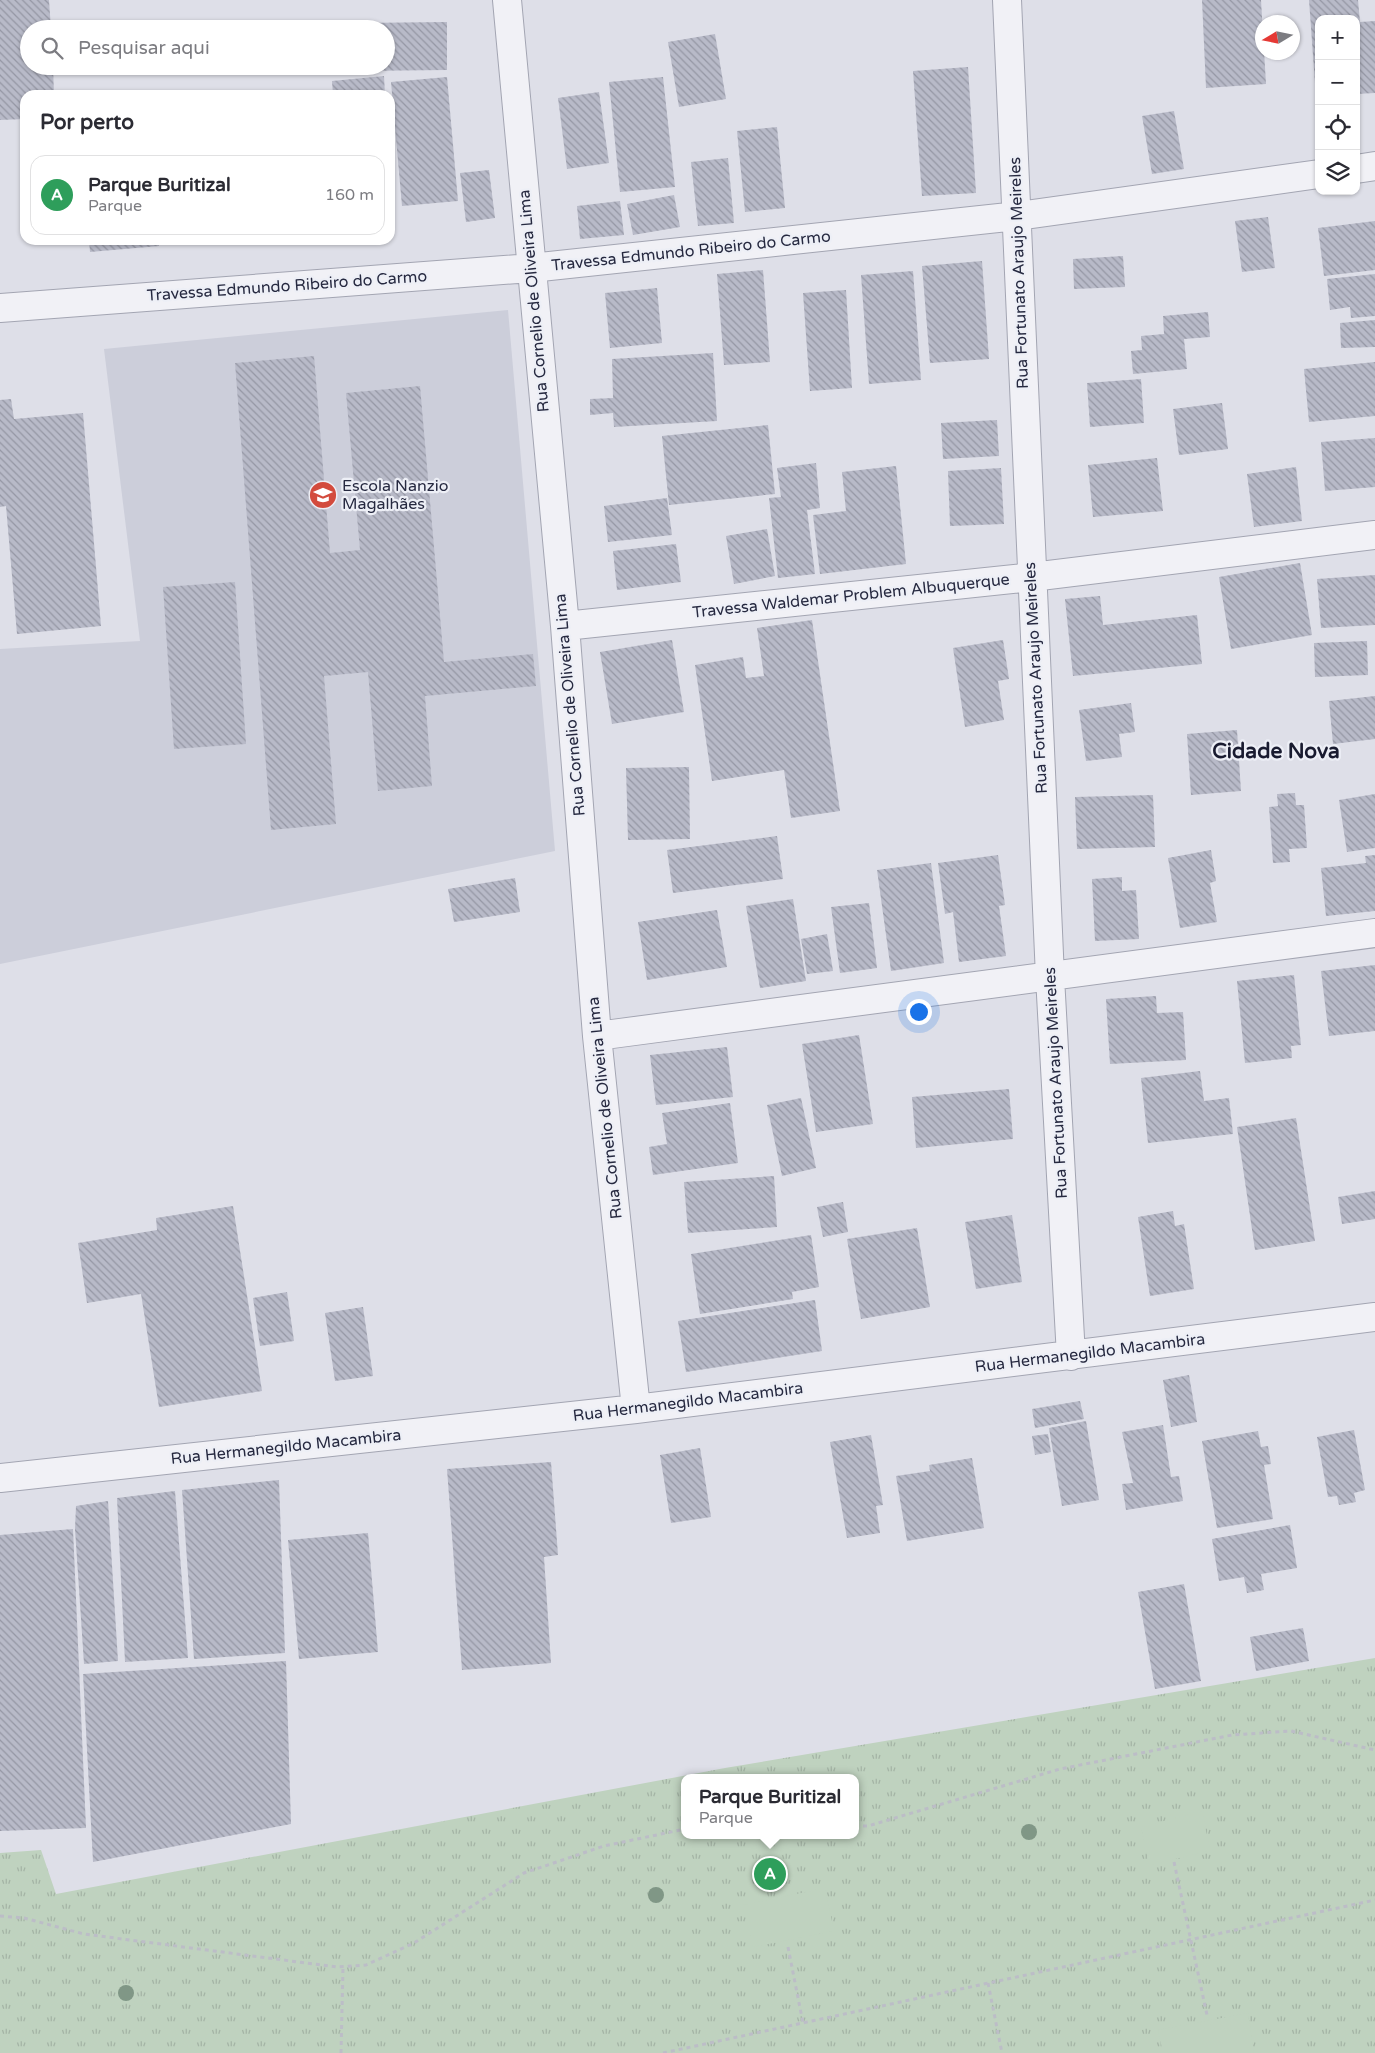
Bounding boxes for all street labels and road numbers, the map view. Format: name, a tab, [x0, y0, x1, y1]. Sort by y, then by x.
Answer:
street label: Rua Fortunato Araujo Meireles	[1005, 157, 1033, 389]
street label: Rua Cornelio de Oliveira Lima	[514, 189, 554, 413]
street label: Travessa Edmundo Ribeiro do Carmo	[550, 226, 832, 276]
street label: Travessa Edmundo Ribeiro do Carmo	[146, 266, 428, 306]
street label: Rua Fortunato Araujo Meireles	[1020, 562, 1052, 794]
street label: Travessa Waldemar Problem Albuquerque	[691, 569, 1011, 623]
street label: Rua Cornelio de Oliveira Lima	[550, 593, 590, 817]
street label: Rua Fortunato Araujo Meireles	[1040, 967, 1072, 1199]
street label: Rua Cornelio de Oliveira Lima	[583, 996, 627, 1220]
street label: Rua Hermanegildo Macambira	[974, 1329, 1206, 1377]
street label: Rua Hermanegildo Macambira	[572, 1378, 804, 1426]
street label: Rua Hermanegildo Macambira	[170, 1425, 402, 1469]

